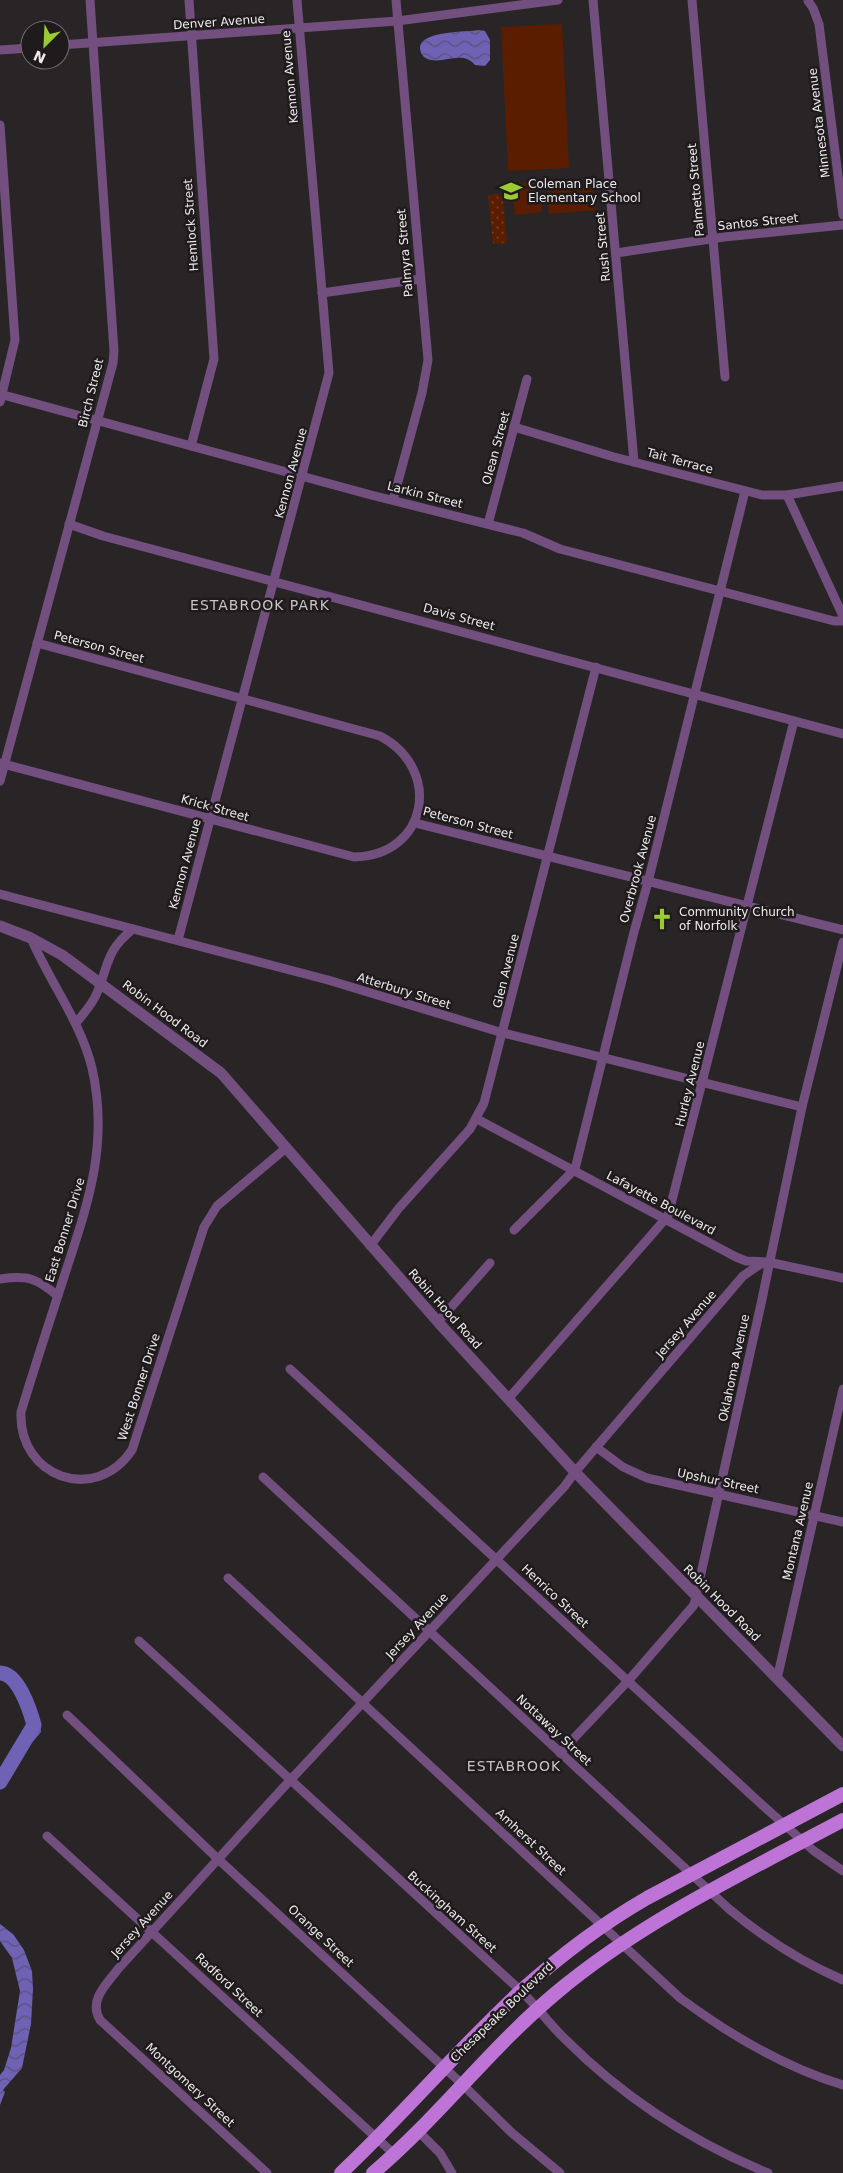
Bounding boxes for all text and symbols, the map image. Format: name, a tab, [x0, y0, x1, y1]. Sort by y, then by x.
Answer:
street label: Denver Avenue	[173, 12, 265, 32]
north arrow	[20, 20, 70, 70]
street label: Kennon Avenue	[279, 30, 301, 124]
text: N	[31, 47, 48, 67]
street label: Minnesota Avenue	[805, 67, 833, 179]
street label: Palmetto Street	[685, 143, 707, 237]
place label: Coleman Place Elementary School	[528, 177, 641, 205]
street label: Hemlock Street	[181, 178, 201, 272]
school or university icon: Coleman Place Elementary School	[498, 178, 524, 204]
street label: Palmyra Street	[394, 208, 416, 298]
street label: Rush Street	[593, 211, 613, 282]
street label: Santos Street	[717, 211, 799, 233]
street label: Birch Street	[76, 357, 106, 429]
street label: Olean Street	[479, 409, 513, 486]
street label: Kennon Avenue	[272, 426, 310, 520]
street label: Tait Terrace	[644, 445, 715, 477]
street label: Larkin Street	[386, 479, 464, 511]
district label: ESTABROOK PARK	[190, 597, 330, 613]
street label: Davis Street	[422, 601, 497, 633]
street label: Peterson Street	[52, 628, 146, 666]
street label: Krick Street	[179, 792, 251, 824]
street label: Peterson Street	[421, 804, 515, 842]
street label: Overbrook Avenue	[617, 813, 659, 925]
street label: Kennon Avenue	[166, 817, 204, 911]
place label: Community Church of Norfolk	[679, 905, 795, 933]
church icon: Community Church of Norfolk	[649, 906, 675, 932]
street label: Glen Avenue	[490, 932, 522, 1010]
street label: Atterbury Street	[355, 970, 453, 1012]
street label: Robin Hood Road	[120, 977, 210, 1051]
street label: Hurley Avenue	[673, 1040, 707, 1128]
street label: Lafayette Boulevard	[604, 1168, 718, 1238]
street label: East Bonner Drive	[42, 1176, 88, 1284]
street label: Robin Hood Road	[405, 1266, 485, 1352]
street label: Jersey Avenue	[652, 1287, 719, 1361]
street label: Oklahoma Avenue	[716, 1313, 752, 1423]
street label: West Bonner Drive	[115, 1331, 163, 1443]
street label: Upshur Street	[676, 1466, 760, 1497]
street label: Montana Avenue	[780, 1480, 816, 1582]
street label: Henrico Street	[519, 1561, 592, 1631]
street label: Robin Hood Road	[681, 1562, 763, 1644]
street label: Jersey Avenue	[382, 1590, 451, 1663]
street label: Nottaway Street	[514, 1692, 595, 1769]
district label: ESTABROOK	[467, 1758, 561, 1774]
street label: Amherst Street	[493, 1806, 569, 1878]
street label: Buckingham Street	[405, 1868, 500, 1956]
street label: Jersey Avenue	[108, 1888, 176, 1961]
street label: Orange Street	[285, 1902, 357, 1970]
street label: Radford Street	[192, 1950, 266, 2020]
street label: Chesapeake Boulevard	[448, 1959, 556, 2065]
street label: Montgomery Street	[143, 2040, 238, 2130]

